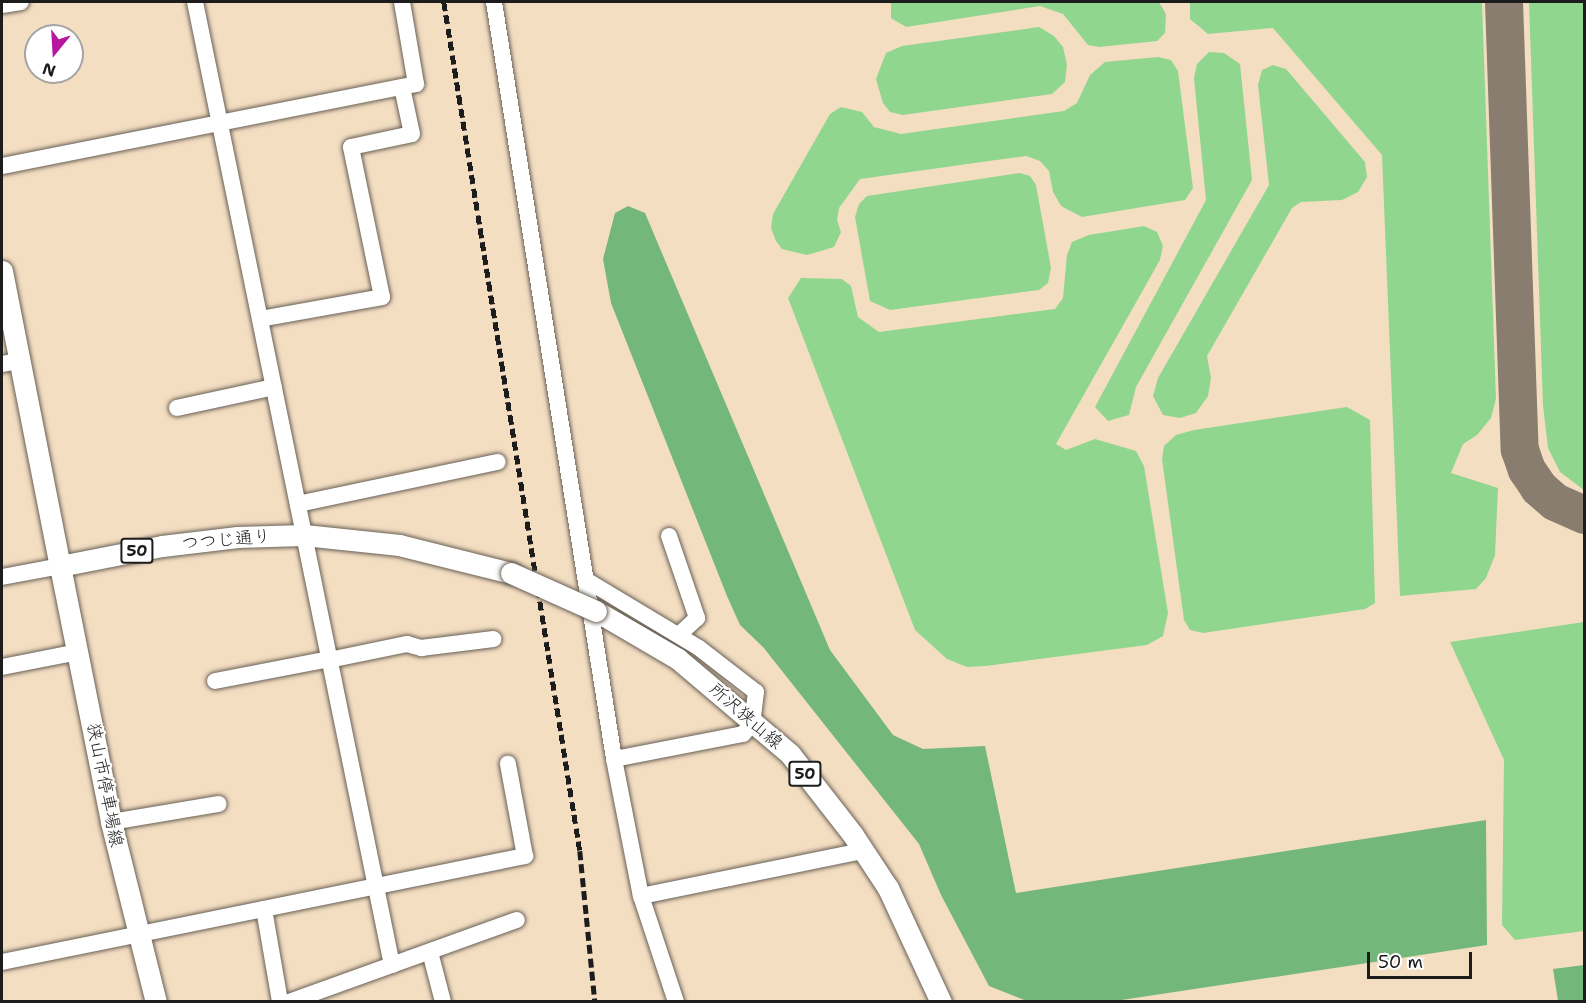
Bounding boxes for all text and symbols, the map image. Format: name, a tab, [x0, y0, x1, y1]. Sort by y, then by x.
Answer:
north arrow	[24, 24, 84, 84]
text: N	[40, 58, 58, 82]
street label: つつじ通り	[180, 525, 272, 555]
road number: 50	[119, 538, 155, 564]
street label: 所沢狭山線	[705, 678, 787, 754]
street label: 狭山市停車場線	[82, 721, 128, 849]
road number: 50	[787, 761, 823, 787]
scale bar	[1370, 940, 1475, 978]
text: 50 m	[1378, 950, 1423, 974]

